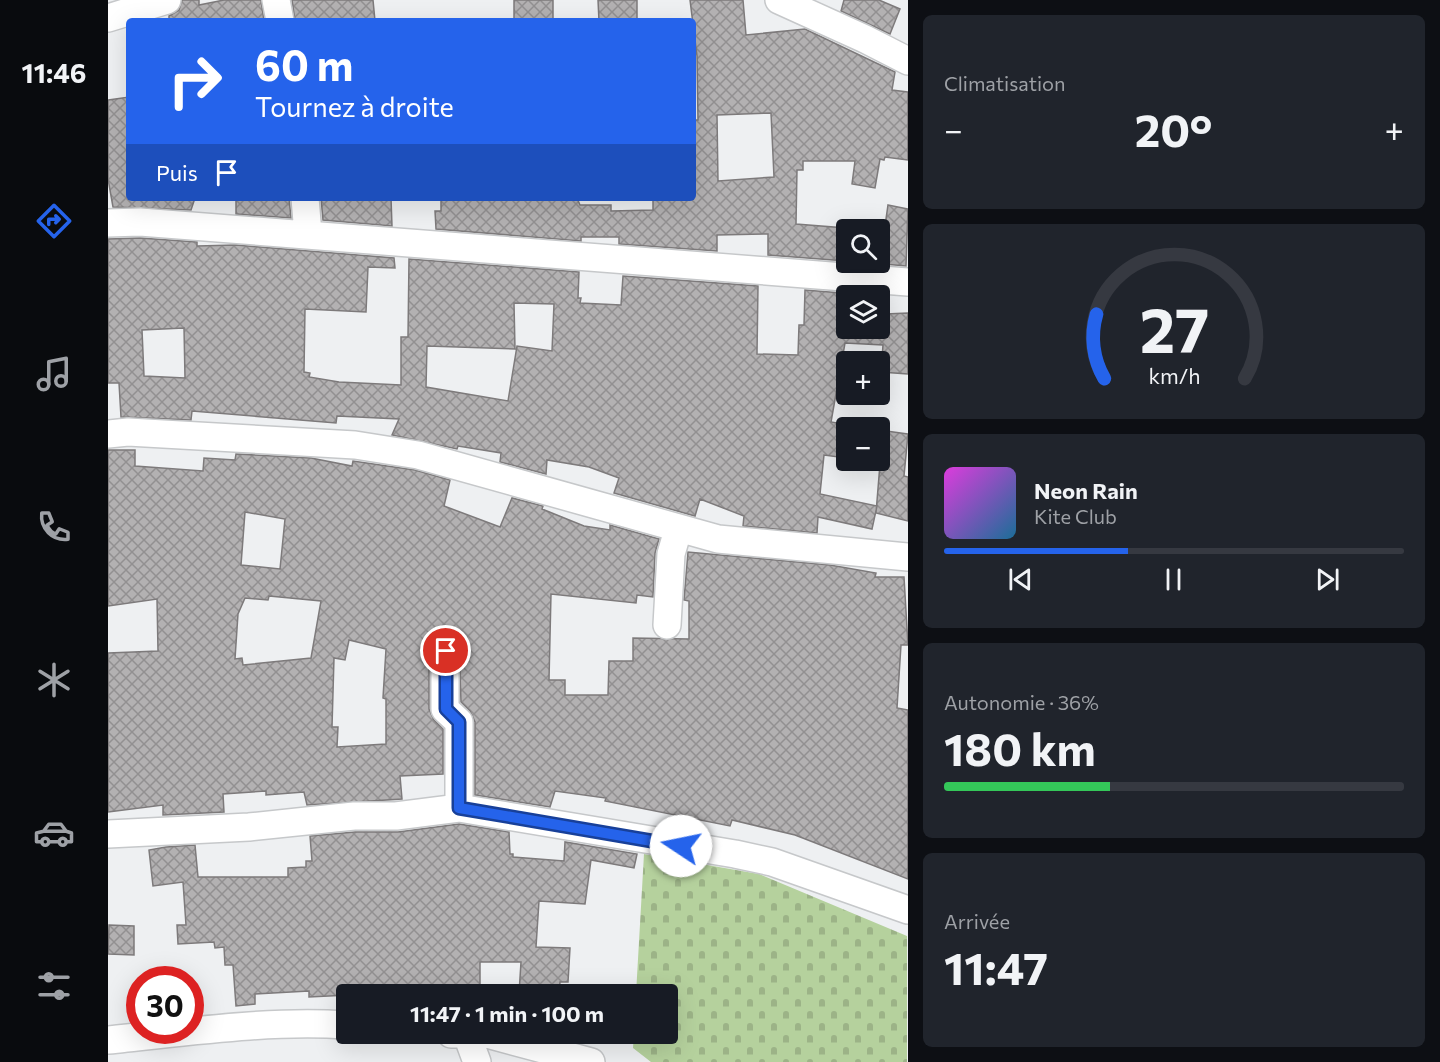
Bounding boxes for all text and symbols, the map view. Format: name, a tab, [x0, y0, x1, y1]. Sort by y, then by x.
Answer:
text: 60 m	[255, 38, 354, 90]
icon: right	[156, 42, 234, 120]
text: 11:46	[22, 56, 86, 89]
text: Climatisation	[944, 71, 1065, 95]
text: Tournez à droite	[255, 90, 454, 123]
text: 20°	[1135, 101, 1213, 156]
text: −	[944, 108, 963, 149]
text: +	[1385, 108, 1404, 149]
icon: arrive	[210, 156, 243, 189]
text: Puis	[156, 159, 198, 186]
icon: directions	[33, 200, 75, 242]
map controls	[836, 219, 890, 471]
button: search	[836, 219, 890, 273]
button: layers	[836, 285, 890, 339]
text: 27	[1139, 290, 1209, 366]
button: +	[836, 351, 890, 405]
icon: music	[33, 353, 75, 395]
text: km/h	[1148, 362, 1200, 388]
button: −	[836, 417, 890, 471]
text: Neon Rain	[1034, 477, 1138, 504]
text: Kite Club	[1034, 504, 1117, 528]
icon: phone	[33, 506, 75, 548]
icon: previous	[1004, 563, 1037, 596]
icon: pause	[1157, 563, 1190, 596]
icon: next	[1311, 563, 1344, 596]
pin	[420, 625, 471, 676]
icon: arrive	[429, 634, 462, 667]
icon: climate	[33, 659, 75, 701]
text: Autonomie · 36%	[944, 690, 1099, 714]
text: 180 km	[944, 720, 1096, 775]
icon: car	[33, 812, 75, 854]
position arrow	[649, 814, 713, 878]
text: Arrivée	[944, 909, 1010, 933]
text: 11:47	[944, 939, 1048, 994]
icon: filters	[33, 965, 75, 1007]
speed limit sign: 30	[126, 966, 204, 1044]
text: 11:47 · 1 min · 100 m	[410, 1000, 604, 1027]

